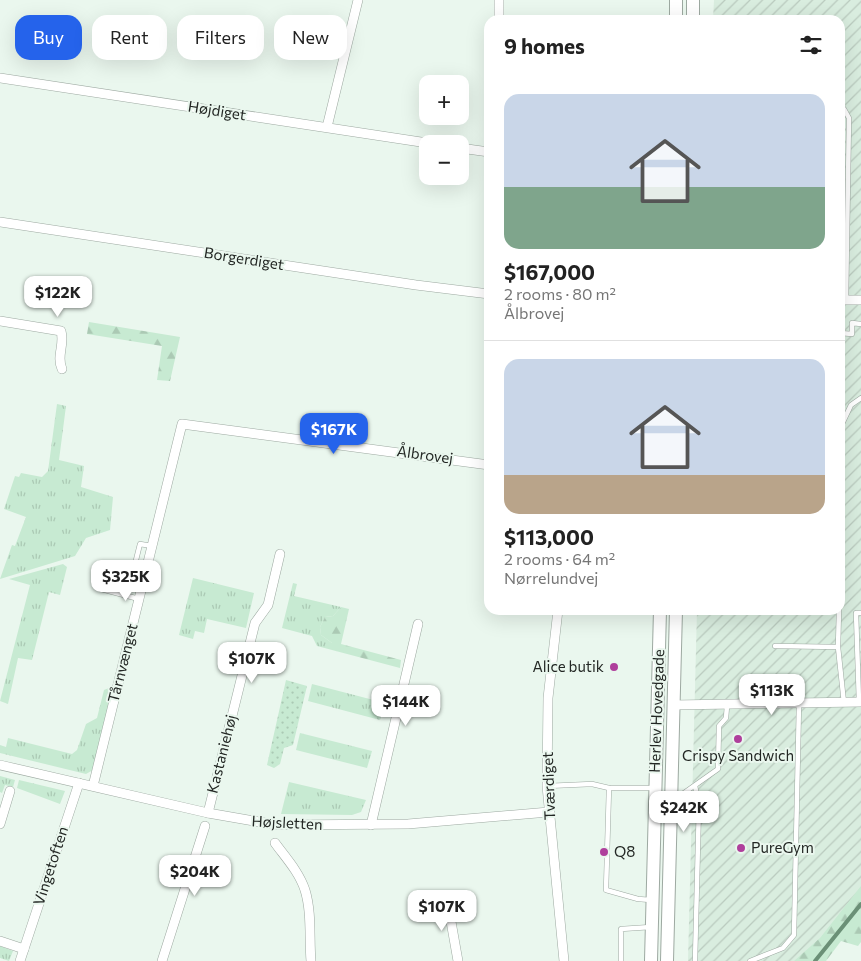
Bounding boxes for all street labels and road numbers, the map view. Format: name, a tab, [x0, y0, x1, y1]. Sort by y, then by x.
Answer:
street label: Højdiget	[187, 97, 247, 123]
street label: Borgerdiget	[203, 243, 285, 273]
street label: Ålbrovej	[396, 440, 455, 467]
street label: Tårnvænget	[104, 621, 141, 704]
street label: Herlev Hovedgade	[645, 649, 667, 773]
street label: Kastaniehøj	[203, 713, 239, 795]
street label: Tværdiget	[538, 751, 558, 821]
street label: Højsletten	[251, 811, 323, 833]
street label: Vingetoften	[29, 824, 71, 907]

